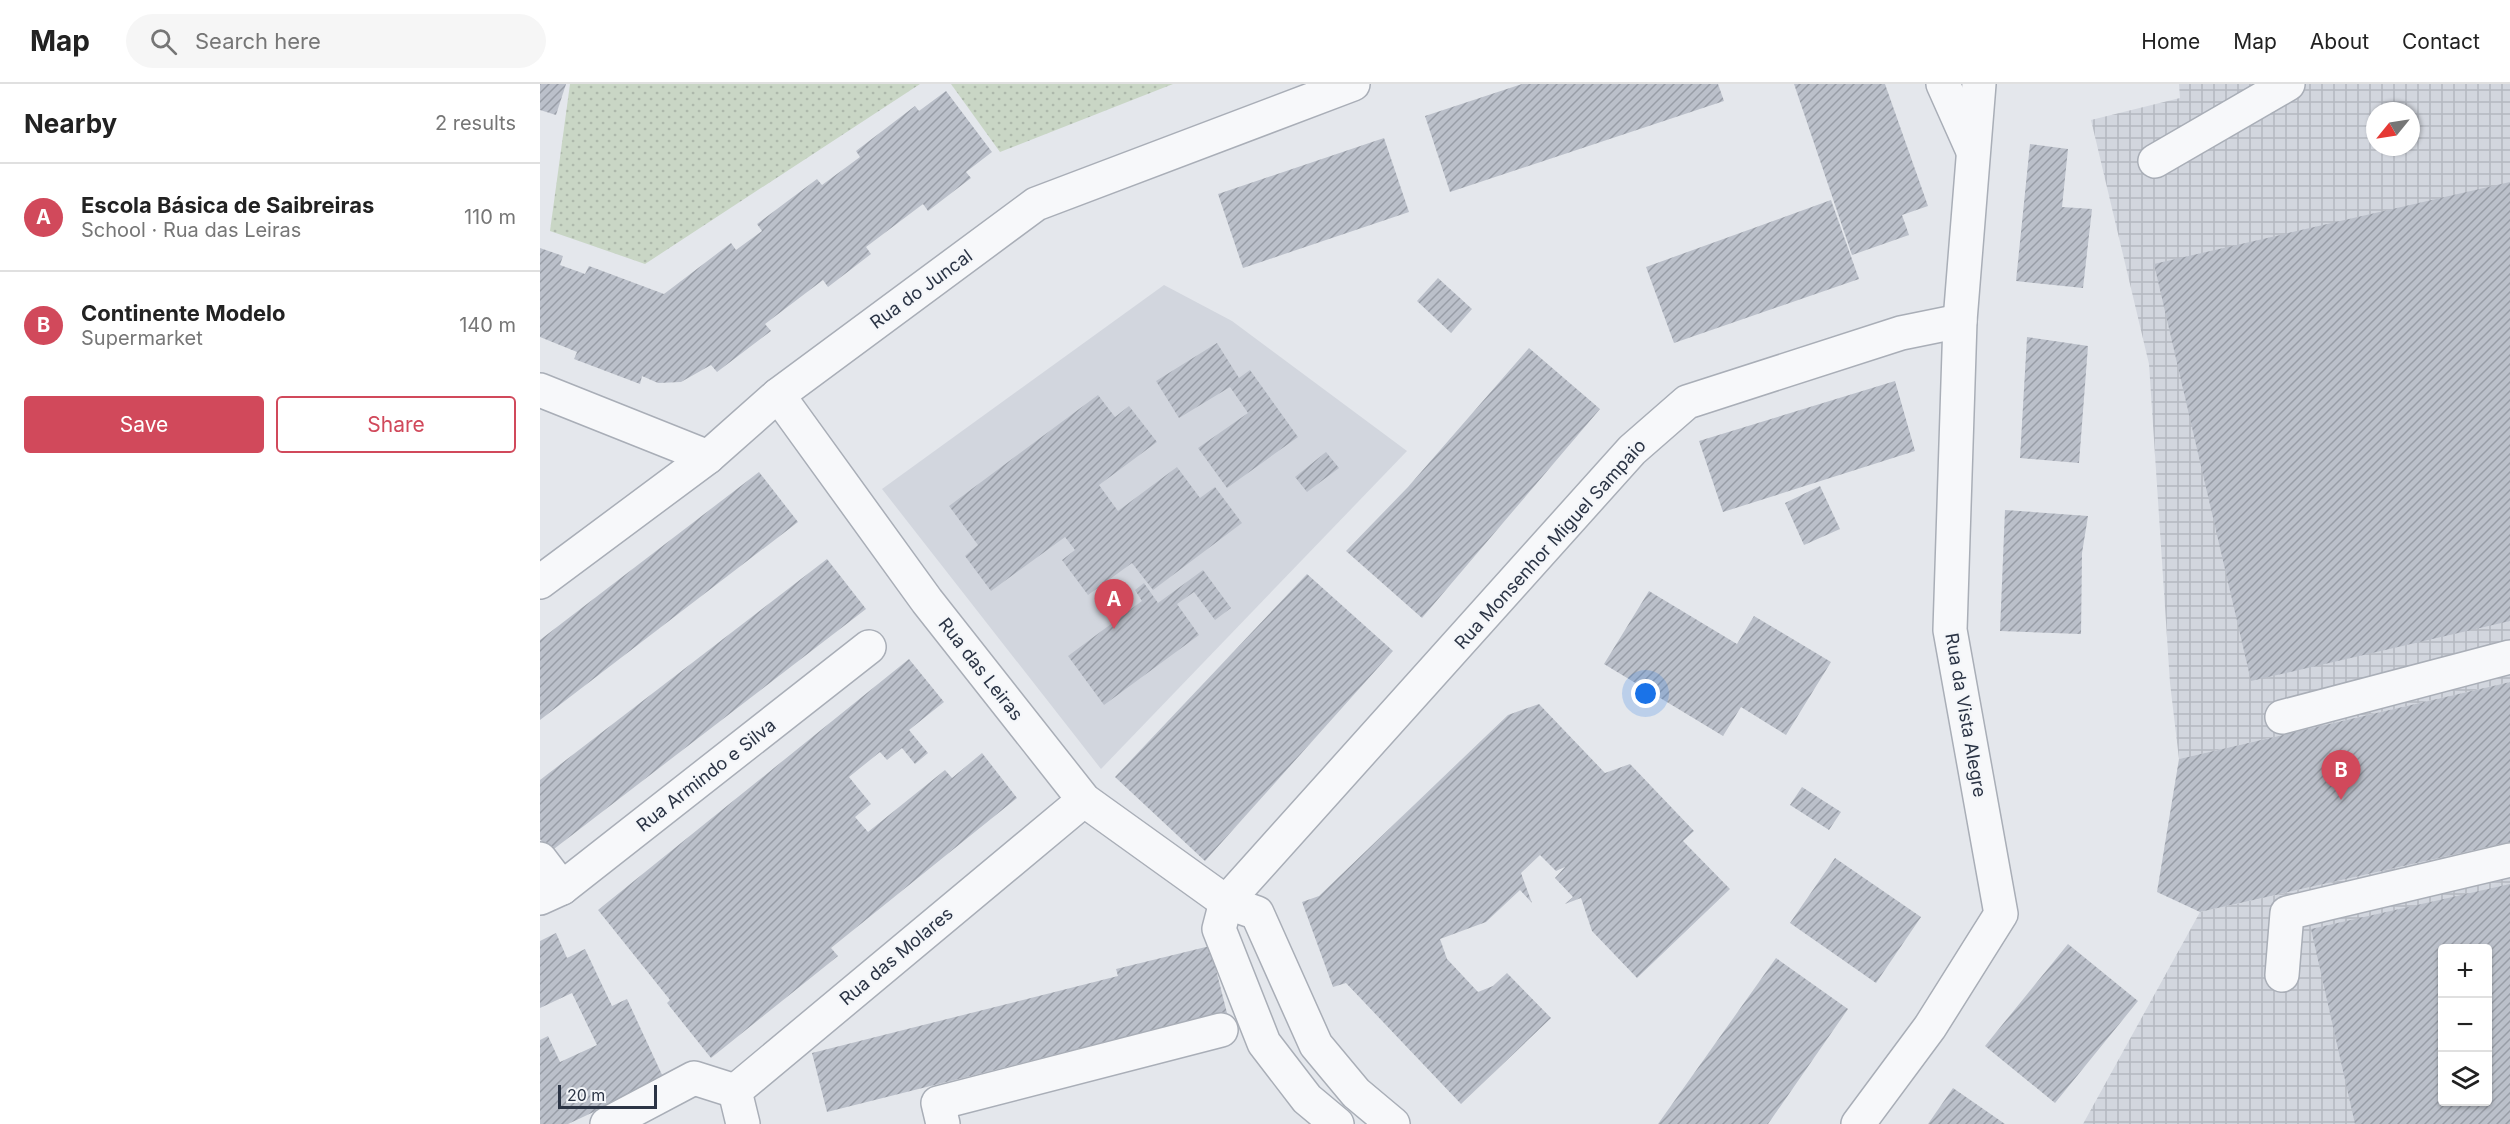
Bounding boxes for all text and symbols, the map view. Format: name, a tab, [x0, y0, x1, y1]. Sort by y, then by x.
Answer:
search box	[126, 14, 546, 68]
text: Map	[30, 24, 90, 58]
icon: search	[147, 25, 180, 58]
text: Search here	[195, 28, 321, 54]
text: Home	[2141, 29, 2200, 54]
text: Map	[2233, 29, 2277, 54]
text: About	[2310, 29, 2369, 54]
text: Contact	[2402, 29, 2480, 54]
north arrow	[2366, 102, 2420, 156]
text: Nearby	[24, 108, 117, 139]
text: 2 results	[435, 111, 516, 135]
text: Escola Básica de Saibreiras	[81, 192, 374, 218]
text: A	[36, 205, 51, 229]
text: 110 m	[464, 205, 516, 229]
text: School · Rua das Leiras	[81, 218, 301, 242]
street label: Rua do Juncal	[866, 245, 976, 333]
text: Continente Modelo	[81, 300, 286, 326]
text: B	[37, 313, 50, 337]
text: 140 m	[459, 313, 516, 337]
text: Supermarket	[81, 326, 203, 350]
button: Save	[24, 396, 264, 453]
button: Share	[276, 396, 516, 453]
street label: Rua Monsenhor Miguel Sampaio	[1450, 435, 1650, 653]
pin: A	[1094, 580, 1134, 629]
street label: Rua das Leiras	[934, 613, 1028, 725]
street label: Rua da Vista Alegre	[1941, 631, 1991, 799]
your location	[1631, 679, 1660, 708]
street label: Rua Armindo e Silva	[632, 714, 780, 836]
pin: B	[2322, 750, 2360, 800]
street label: Rua das Molares	[835, 903, 957, 1009]
map controls	[2438, 944, 2492, 1106]
button: +	[2438, 944, 2492, 998]
button: −	[2438, 998, 2492, 1052]
button: layers	[2438, 1052, 2492, 1106]
scale bar	[558, 1082, 657, 1110]
text: 20 m	[567, 1085, 605, 1105]

